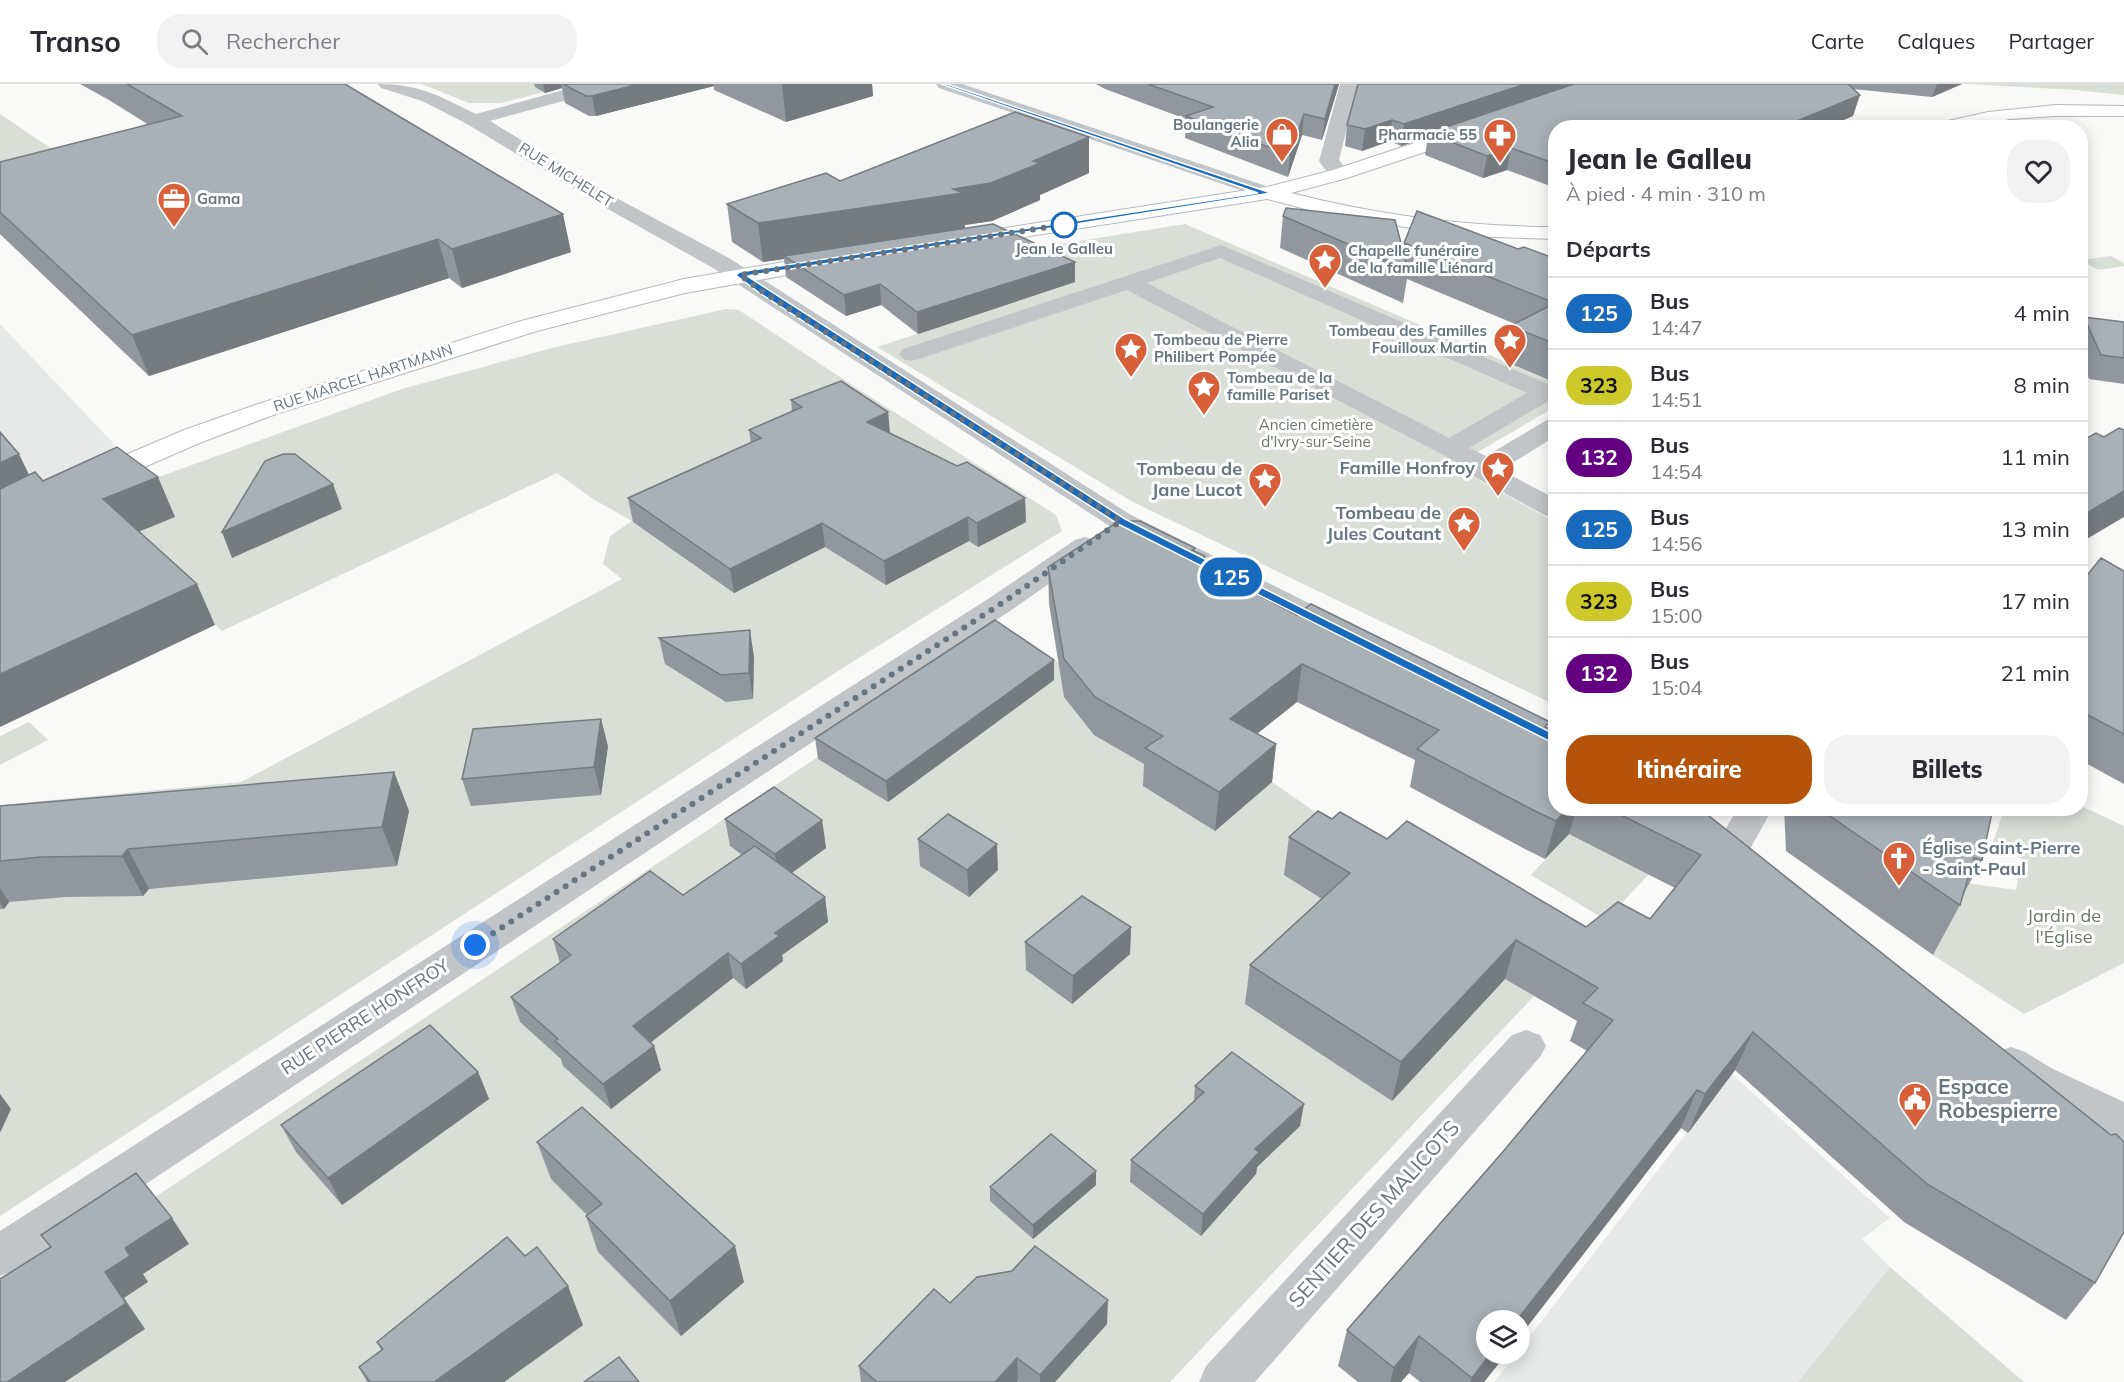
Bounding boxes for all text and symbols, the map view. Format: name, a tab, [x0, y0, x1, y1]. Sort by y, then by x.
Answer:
search box	[157, 14, 577, 68]
text: Transo	[30, 24, 121, 59]
icon: search	[178, 25, 211, 58]
text: Rechercher	[226, 27, 340, 55]
text: Carte	[1811, 28, 1864, 54]
text: Calques	[1897, 28, 1975, 54]
text: Partager	[2008, 28, 2094, 54]
place label: Boulangerie Alia	[1173, 115, 1259, 151]
shop icon: Boulangerie Alia	[1264, 116, 1300, 163]
pharmacy icon: Pharmacie 55	[1482, 117, 1518, 164]
place label: Pharmacie 55	[1378, 125, 1477, 144]
street label: RUE MICHELET	[516, 138, 617, 211]
button: heart	[2007, 140, 2070, 203]
text: Jean le Galleu	[1566, 141, 1752, 176]
office icon: Gama	[156, 181, 192, 228]
text: À pied · 4 min · 310 m	[1566, 181, 1766, 206]
place label: Gama	[197, 189, 240, 208]
marker: Jean le Galleu	[1051, 212, 1077, 238]
text: Départs	[1566, 235, 1651, 263]
place label: Jean le Galleu	[1015, 239, 1113, 258]
place label: Chapelle funéraire de la famille Liénard	[1348, 241, 1493, 277]
place icon: Chapelle funéraire de la famille Liénard	[1307, 242, 1343, 289]
text: Bus	[1650, 287, 1689, 315]
text: 4 min	[2014, 299, 2070, 327]
text: 125	[1580, 300, 1618, 326]
text: 14:47	[1650, 315, 1703, 340]
place label: Tombeau des Familles Fouilloux Martin	[1329, 321, 1487, 357]
place icon: Tombeau des Familles Fouilloux Martin	[1492, 322, 1528, 369]
place label: Tombeau de Pierre Philibert Pompée	[1154, 330, 1288, 366]
place icon: Tombeau de Pierre Philibert Pompée	[1113, 331, 1149, 378]
street label: RUE MARCEL HARTMANN	[271, 340, 455, 416]
text: Bus	[1650, 359, 1689, 387]
place label: Tombeau de la famille Pariset	[1227, 368, 1332, 404]
place icon: Tombeau de la famille Pariset	[1186, 369, 1222, 416]
text: 8 min	[2014, 371, 2070, 399]
text: 323	[1580, 372, 1618, 398]
text: 14:51	[1650, 387, 1703, 412]
park label: Ancien cimetière d'Ivry-sur-Seine	[1259, 415, 1373, 451]
text: Bus	[1650, 431, 1689, 459]
text: 11 min	[2000, 443, 2070, 471]
text: 132	[1580, 444, 1618, 470]
place icon: Famille Honfroy	[1480, 450, 1516, 497]
place label: Famille Honfroy	[1340, 456, 1475, 479]
place label: Tombeau de Jane Lucot	[1137, 457, 1242, 501]
text: 14:54	[1650, 459, 1703, 484]
place icon: Tombeau de Jane Lucot	[1247, 461, 1283, 508]
place label: Tombeau de Jules Coutant	[1327, 501, 1441, 545]
text: Bus	[1650, 503, 1689, 531]
place icon: Tombeau de Jules Coutant	[1446, 505, 1482, 552]
text: 13 min	[2000, 515, 2070, 543]
text: 125	[1580, 516, 1618, 542]
text: 14:56	[1650, 531, 1703, 556]
line badge: 125	[1196, 558, 1266, 596]
text: 125	[1212, 564, 1250, 590]
text: Bus	[1650, 575, 1689, 603]
text: 17 min	[2000, 587, 2070, 615]
text: 323	[1580, 588, 1618, 614]
text: 15:00	[1650, 603, 1703, 628]
text: Bus	[1650, 647, 1689, 675]
text: 21 min	[2000, 659, 2070, 687]
text: 132	[1580, 660, 1618, 686]
text: 15:04	[1650, 675, 1703, 700]
button: Itinéraire	[1566, 735, 1812, 804]
button: Billets	[1824, 735, 2070, 804]
place label: Église Saint-Pierre - Saint-Paul	[1922, 836, 2081, 880]
church icon: Église Saint-Pierre - Saint-Paul	[1881, 840, 1917, 887]
park label: Jardin de l'Église	[2027, 904, 2101, 948]
your location	[460, 930, 490, 960]
street label: RUE PIERRE HONFROY	[276, 953, 454, 1080]
place label: Espace Robespierre	[1938, 1073, 2058, 1123]
public building icon: Espace Robespierre	[1897, 1081, 1933, 1128]
street label: SENTIER DES MALICOTS	[1282, 1114, 1464, 1312]
map controls	[1476, 1310, 1530, 1364]
button: layers	[1476, 1310, 1530, 1364]

